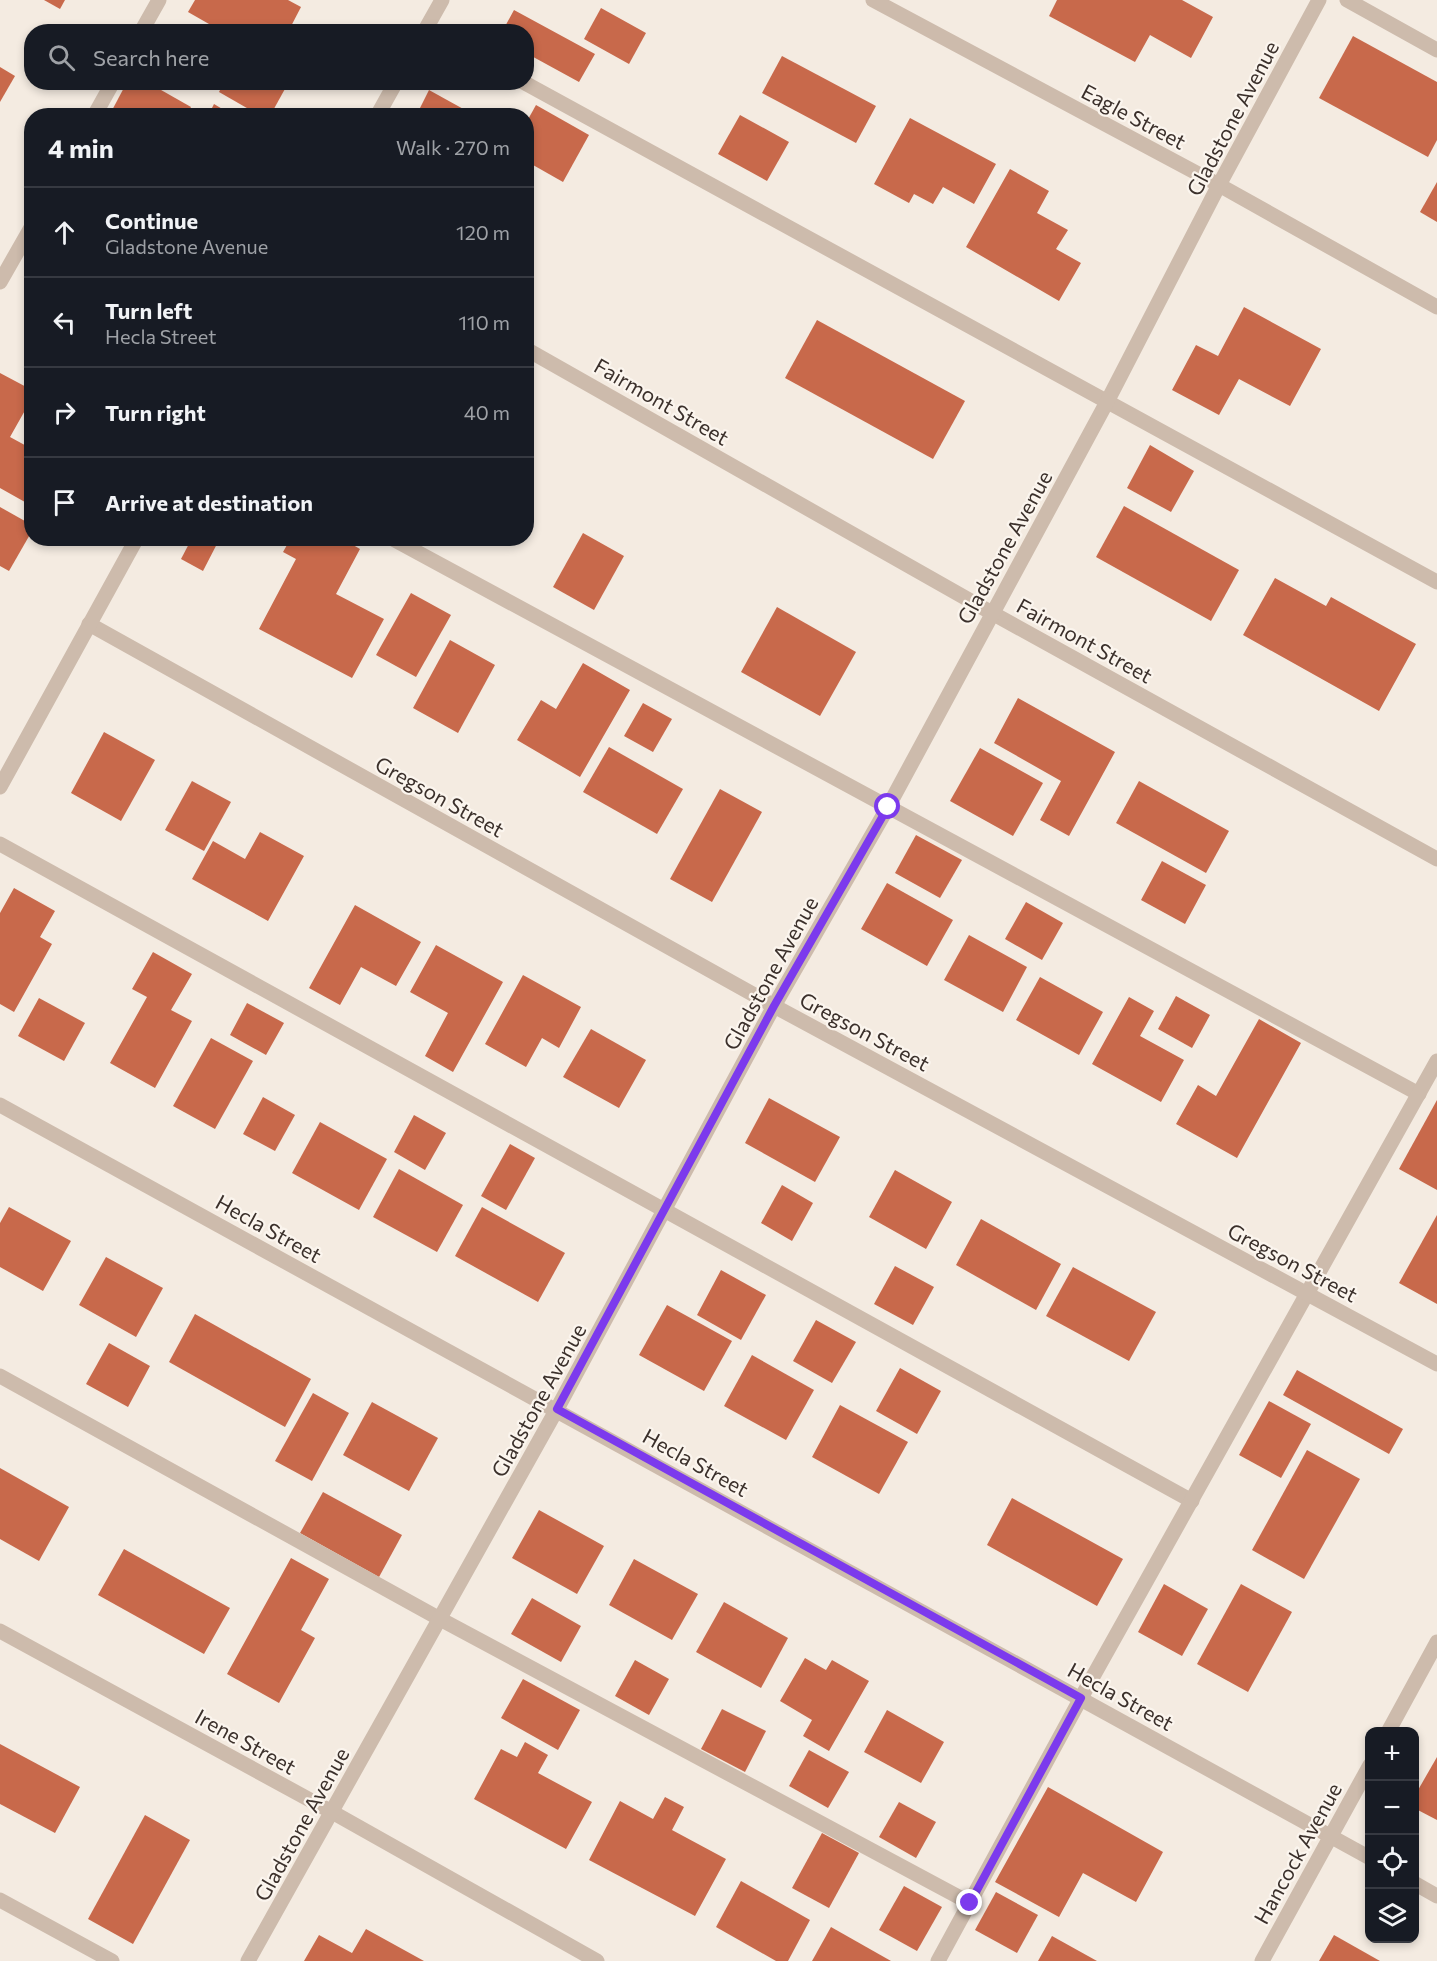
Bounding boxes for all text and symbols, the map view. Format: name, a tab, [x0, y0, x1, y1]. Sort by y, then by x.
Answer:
search box	[24, 24, 534, 90]
street label: Gladstone Avenue	[1181, 36, 1283, 200]
icon: search	[45, 41, 78, 74]
text: Search here	[93, 44, 209, 71]
street label: Eagle Street	[1078, 78, 1190, 154]
text: 4 min	[48, 132, 114, 163]
text: Walk · 270 m	[396, 135, 510, 159]
text: Continue	[105, 207, 198, 234]
icon: ahead	[48, 216, 81, 249]
text: 120 m	[456, 220, 510, 244]
text: Gladstone Avenue	[105, 234, 268, 258]
text: Turn left	[105, 297, 192, 324]
icon: left	[48, 306, 81, 339]
text: 110 m	[459, 310, 510, 334]
text: Hecla Street	[105, 324, 216, 348]
street label: Fairmont Street	[590, 352, 734, 450]
icon: right	[48, 396, 81, 429]
text: Turn right	[105, 399, 206, 426]
text: 40 m	[464, 400, 510, 424]
street label: Gladstone Avenue	[951, 466, 1057, 628]
icon: arrive	[48, 486, 81, 519]
text: Arrive at destination	[105, 489, 313, 516]
street label: Fairmont Street	[1013, 592, 1157, 688]
street label: Gregson Street	[371, 750, 509, 842]
route start	[874, 793, 900, 819]
street label: Gladstone Avenue	[717, 892, 823, 1054]
street label: Gregson Street	[796, 986, 934, 1076]
street label: Hecla Street	[212, 1189, 326, 1267]
street label: Gregson Street	[1224, 1217, 1362, 1307]
street label: Gladstone Avenue	[485, 1319, 591, 1481]
street label: Hecla Street	[639, 1423, 753, 1501]
street label: Hecla Street	[1064, 1657, 1178, 1735]
street label: Irene Street	[191, 1703, 301, 1779]
map controls	[1365, 1727, 1419, 1943]
button: +	[1365, 1727, 1419, 1781]
street label: Gladstone Avenue	[248, 1743, 354, 1905]
street label: Hancock Avenue	[1248, 1778, 1346, 1928]
button: −	[1365, 1781, 1419, 1835]
button: locate	[1365, 1835, 1419, 1889]
route end	[956, 1889, 982, 1915]
button: layers	[1365, 1889, 1419, 1943]

